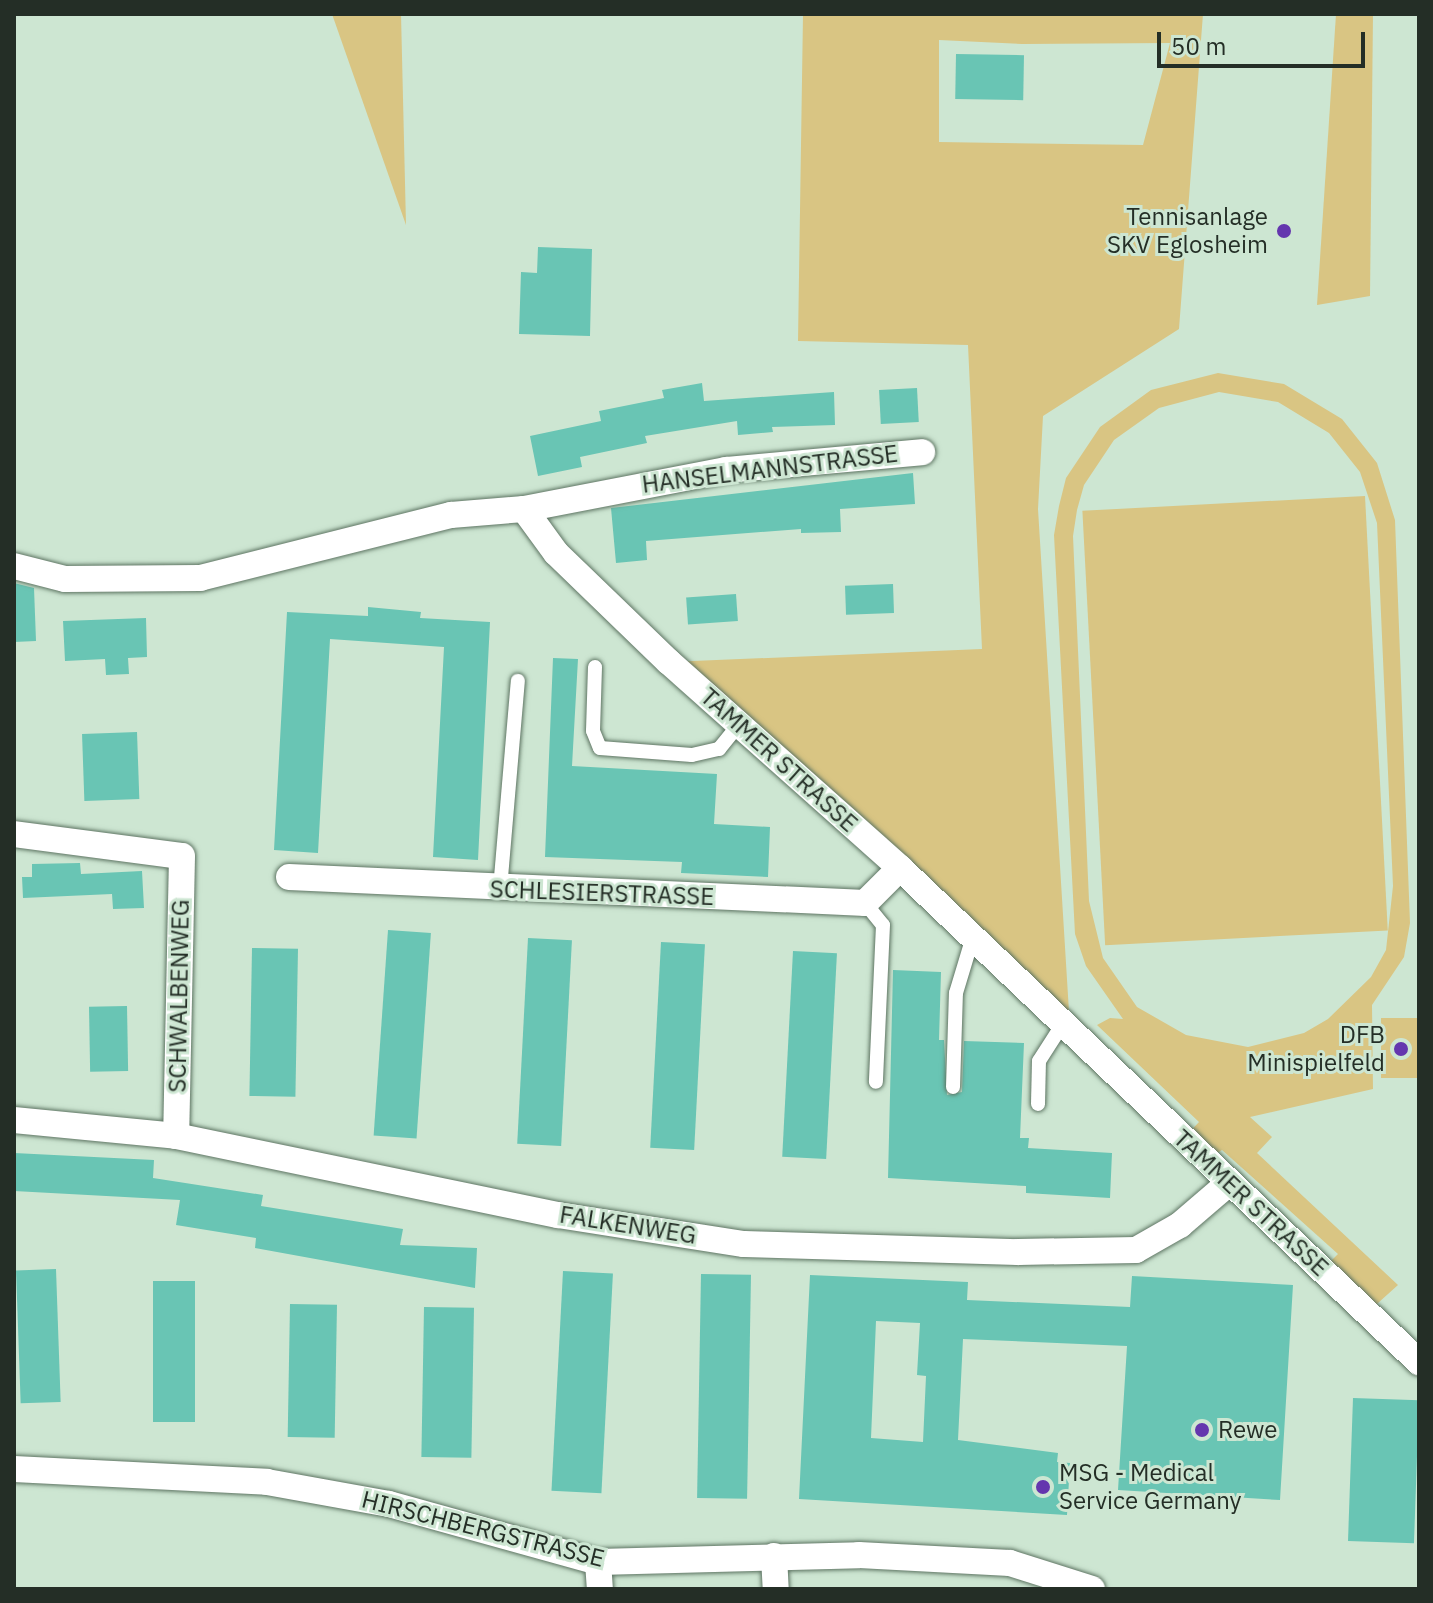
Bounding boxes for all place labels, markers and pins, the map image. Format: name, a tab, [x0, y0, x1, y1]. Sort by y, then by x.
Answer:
place label: Tennisanlage SKV Eglosheim	[1107, 203, 1268, 259]
marker: Tennisanlage SKV Eglosheim	[1275, 222, 1293, 240]
place label: DFB Minispielfeld	[1247, 1021, 1385, 1077]
marker: DFB Minispielfeld	[1392, 1040, 1410, 1058]
place label: Rewe	[1218, 1416, 1278, 1444]
marker: Rewe	[1193, 1421, 1211, 1439]
place label: MSG - Medical Service Germany	[1059, 1459, 1242, 1515]
marker: MSG - Medical Service Germany	[1034, 1478, 1052, 1496]

